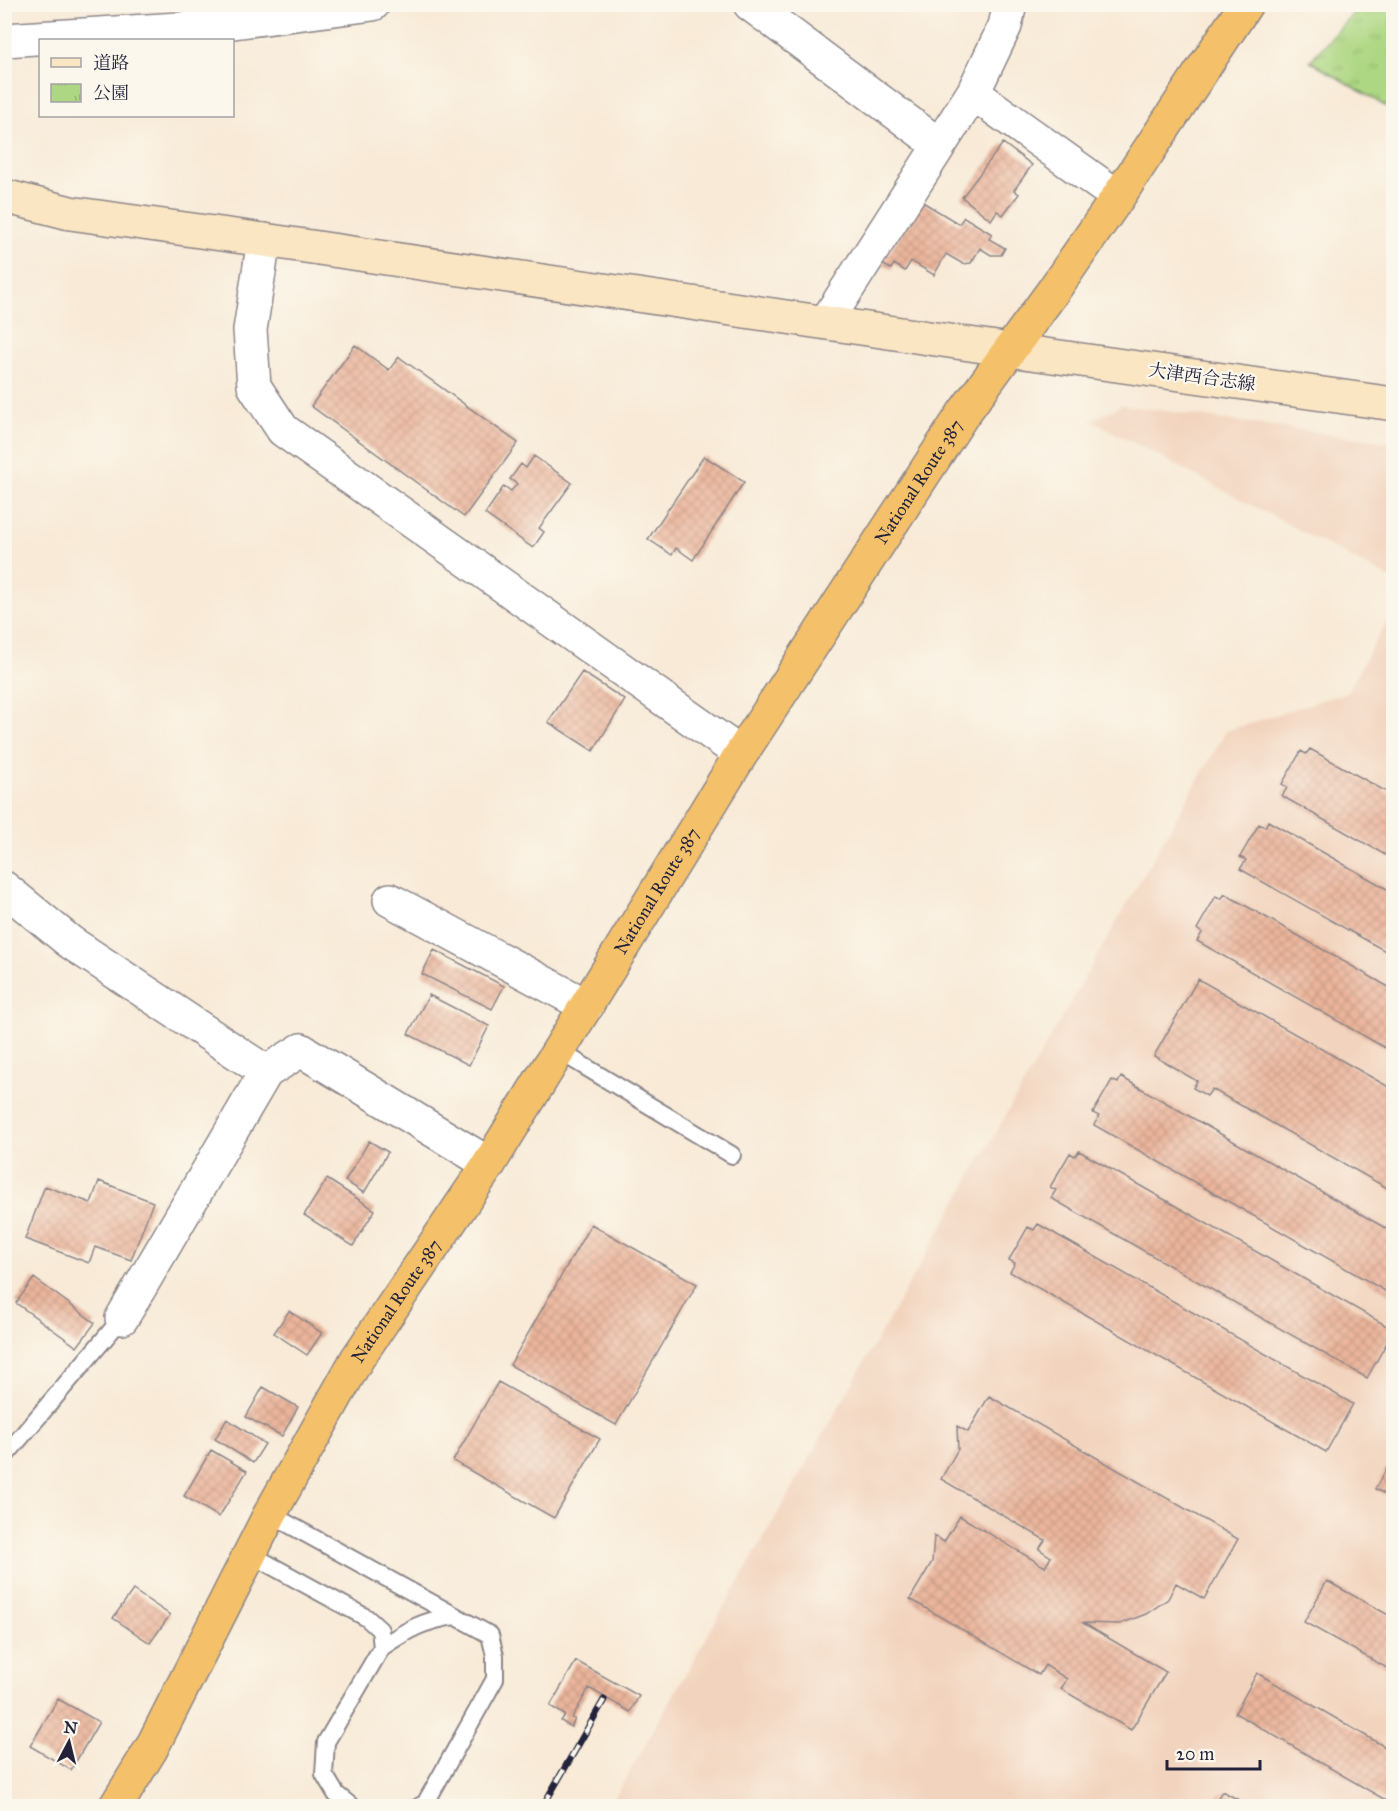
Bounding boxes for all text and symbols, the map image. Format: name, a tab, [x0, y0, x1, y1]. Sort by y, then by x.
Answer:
legend	[39, 39, 234, 117]
text: 道路	[93, 52, 129, 74]
text: 公園	[93, 82, 129, 104]
street label: 大津西合志線	[1147, 359, 1257, 395]
street label: National Route 387	[870, 415, 968, 548]
street label: National Route 387	[610, 824, 704, 958]
street label: National Route 387	[347, 1235, 446, 1367]
north arrow	[39, 1712, 99, 1772]
text: N	[63, 1717, 79, 1738]
scale bar	[1167, 1733, 1260, 1771]
text: 20 m	[1176, 1743, 1214, 1765]

